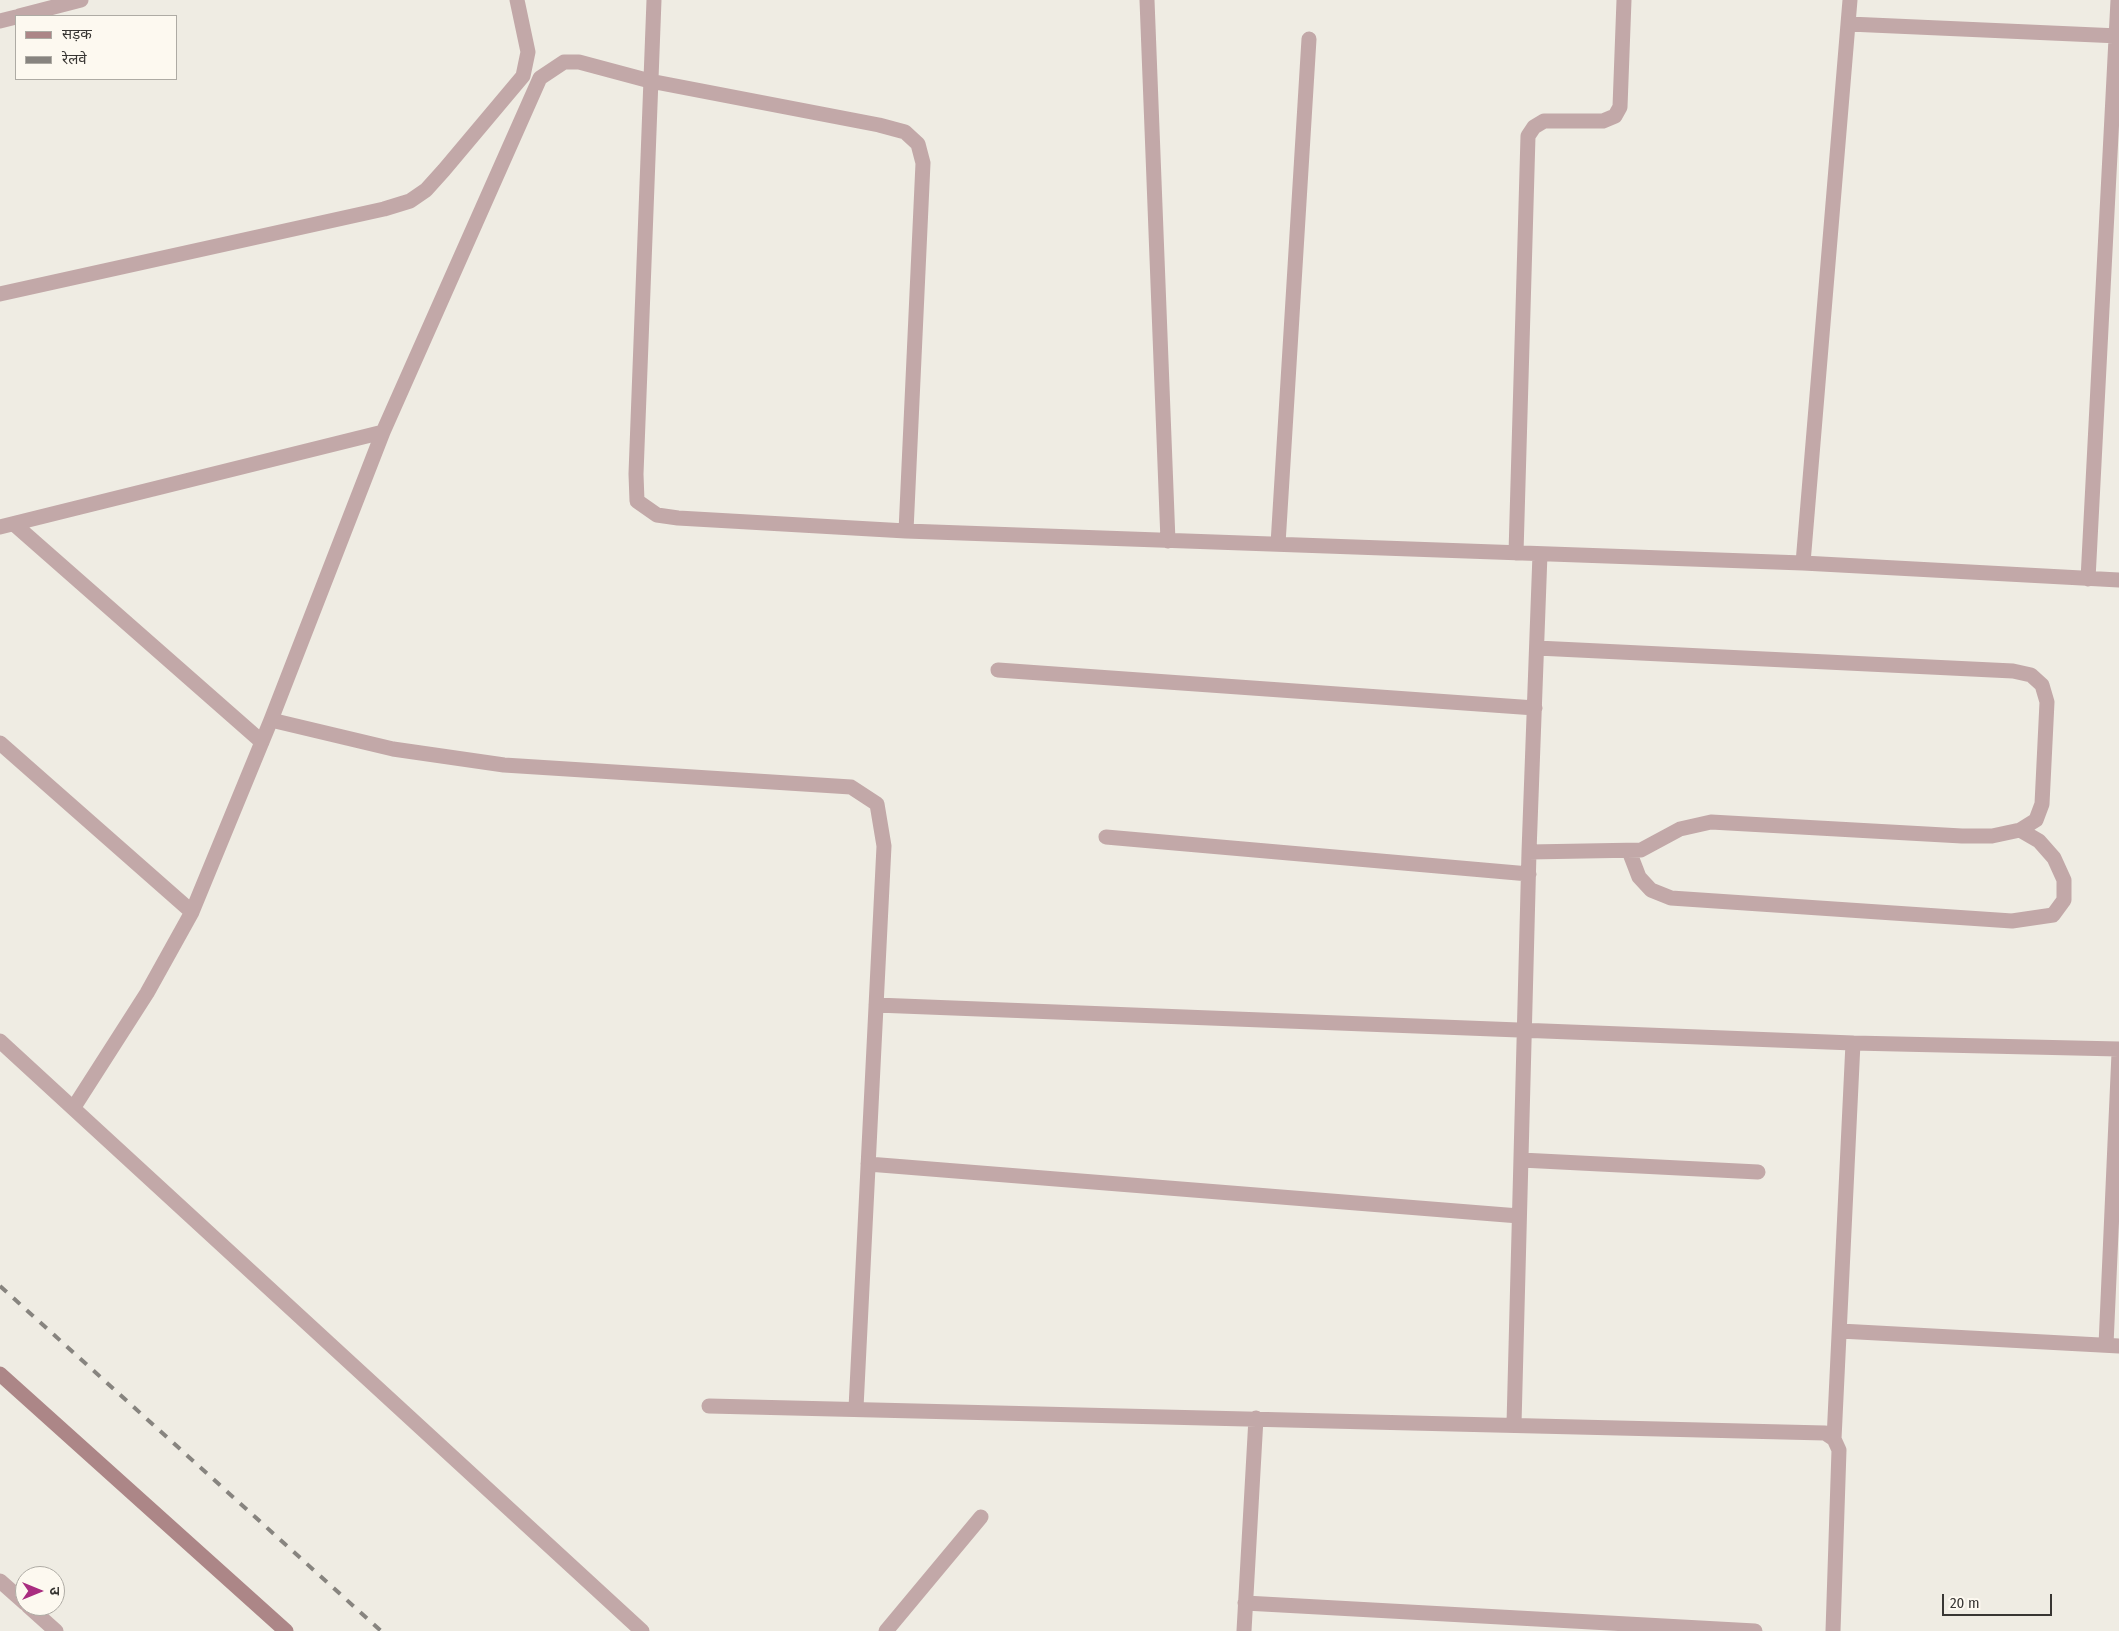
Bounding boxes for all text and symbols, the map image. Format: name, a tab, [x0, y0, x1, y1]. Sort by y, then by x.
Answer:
legend	[15, 15, 178, 80]
text: सड़क	[62, 25, 92, 43]
text: रेलवे	[62, 50, 87, 68]
north arrow	[15, 1566, 65, 1616]
scale bar	[1944, 1584, 2054, 1616]
text: उ	[46, 1587, 63, 1595]
text: 20 m	[1950, 1594, 1980, 1612]

